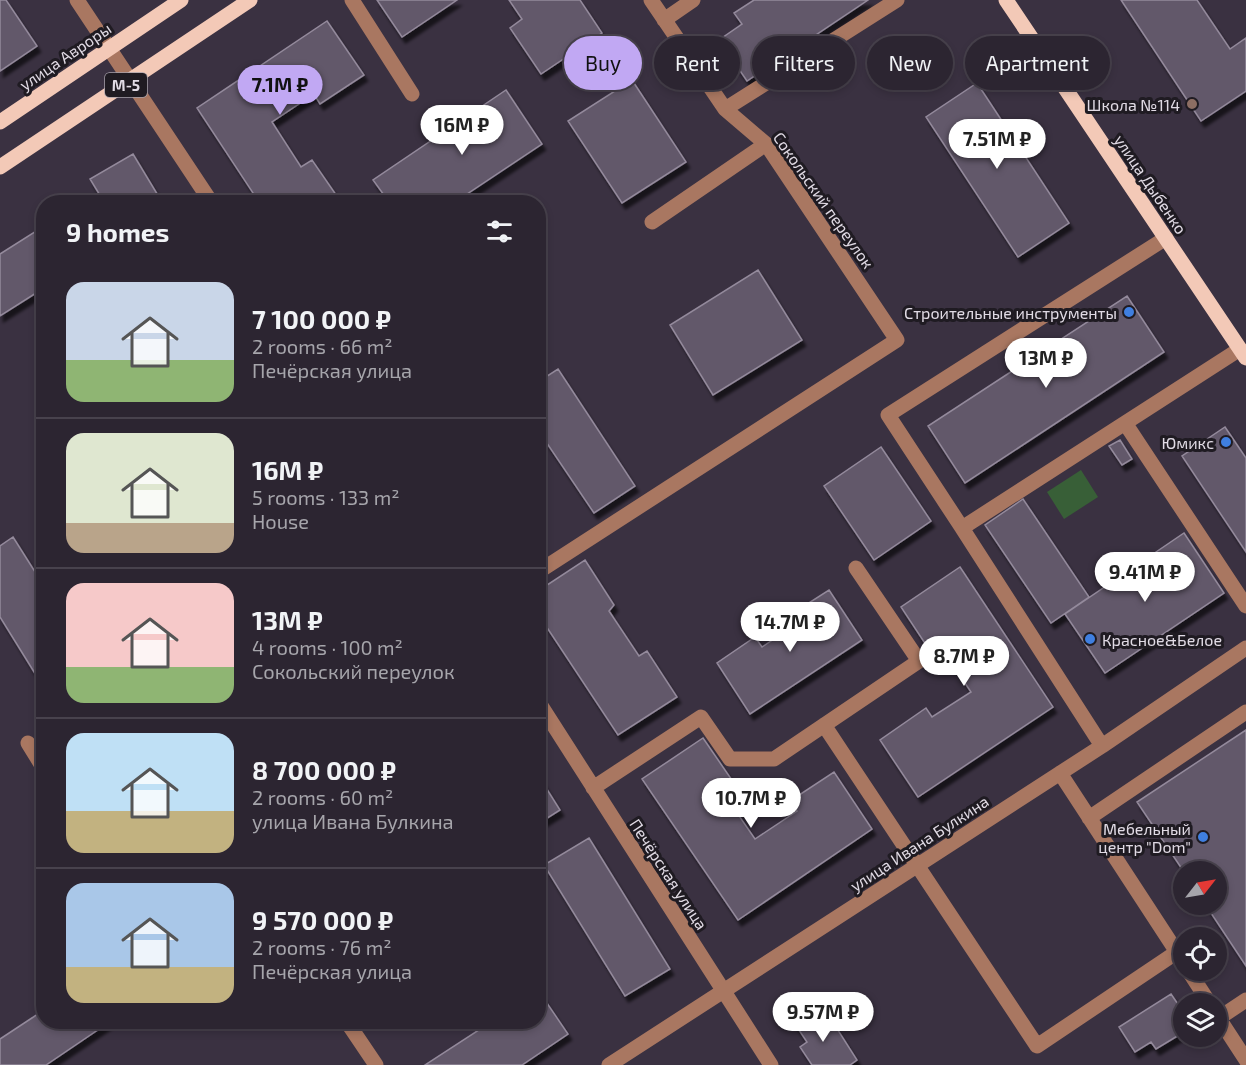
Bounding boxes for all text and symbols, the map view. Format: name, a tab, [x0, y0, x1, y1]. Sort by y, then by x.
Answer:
street label: улица Авроры	[16, 18, 115, 94]
chip: Buy	[564, 36, 642, 90]
chip: Rent	[654, 36, 740, 90]
chip: Filters	[752, 36, 855, 90]
chip: New	[867, 36, 953, 90]
chip: Apartment	[965, 36, 1110, 90]
pin: 7.1M ₽	[231, 65, 329, 116]
text: 7.1M ₽	[252, 72, 308, 96]
road number: М-5	[105, 73, 147, 97]
place label: Школа №114	[1087, 95, 1180, 114]
marker: Школа №114	[1185, 97, 1199, 111]
pin: 16M ₽	[420, 105, 504, 156]
text: 16M ₽	[435, 112, 489, 136]
pin: 7.51M ₽	[942, 119, 1052, 170]
text: 7.51M ₽	[963, 126, 1031, 150]
street label: Сокольский переулок	[769, 128, 879, 273]
street label: улица Дыбенко	[1110, 131, 1191, 238]
icon: filters	[483, 215, 516, 248]
text: 9 homes	[66, 216, 169, 247]
text: 7 100 000 ₽	[252, 303, 391, 334]
place label: Строительные инструменты	[904, 303, 1117, 323]
marker: Строительные инструменты	[1122, 305, 1136, 319]
icon: home	[114, 306, 186, 378]
text: 2 rooms · 66 m²	[252, 334, 393, 358]
pin: 13M ₽	[1004, 338, 1088, 389]
text: 13M ₽	[1019, 345, 1073, 369]
text: Печёрская улица	[252, 358, 412, 382]
place label: Юмикс	[1161, 433, 1214, 452]
marker: Юмикс	[1219, 435, 1233, 449]
text: 16M ₽	[252, 454, 323, 485]
icon: home	[114, 457, 186, 529]
text: 5 rooms · 133 m²	[252, 485, 399, 509]
text: House	[252, 509, 309, 533]
pin: 9.41M ₽	[1090, 552, 1200, 603]
text: 9.41M ₽	[1109, 559, 1181, 583]
pin: 14.7M ₽	[735, 602, 845, 653]
text: 13M ₽	[252, 604, 323, 635]
icon: home	[114, 607, 186, 679]
text: 14.7M ₽	[755, 609, 825, 633]
place label: Красное&Белое	[1102, 630, 1222, 649]
marker: Красное&Белое	[1083, 632, 1097, 646]
text: 4 rooms · 100 m²	[252, 635, 403, 659]
pin: 8.7M ₽	[915, 636, 1013, 687]
text: 8.7M ₽	[933, 643, 995, 667]
text: Сокольский переулок	[252, 659, 455, 683]
text: 8 700 000 ₽	[252, 754, 396, 785]
icon: home	[114, 757, 186, 829]
pin: 10.7M ₽	[696, 778, 806, 829]
text: 2 rooms · 60 m²	[252, 785, 393, 809]
text: 10.7M ₽	[716, 785, 786, 809]
street label: улица Ивана Булкина	[846, 791, 992, 896]
text: улица Ивана Булкина	[252, 809, 454, 833]
street label: Печёрская улица	[625, 815, 712, 933]
place label: Мебельный центр "Dom"	[1098, 819, 1191, 856]
marker: Мебельный центр "Dom"	[1196, 830, 1210, 844]
north arrow	[1173, 861, 1227, 915]
map controls	[1173, 861, 1227, 1047]
text: 9 570 000 ₽	[252, 904, 393, 935]
icon: home	[114, 907, 186, 979]
button: locate	[1173, 927, 1227, 981]
text: 2 rooms · 76 m²	[252, 935, 391, 959]
text: Печёрская улица	[252, 959, 412, 983]
pin: 9.57M ₽	[768, 992, 878, 1043]
button: layers	[1173, 993, 1227, 1047]
text: 9.57M ₽	[787, 999, 859, 1023]

